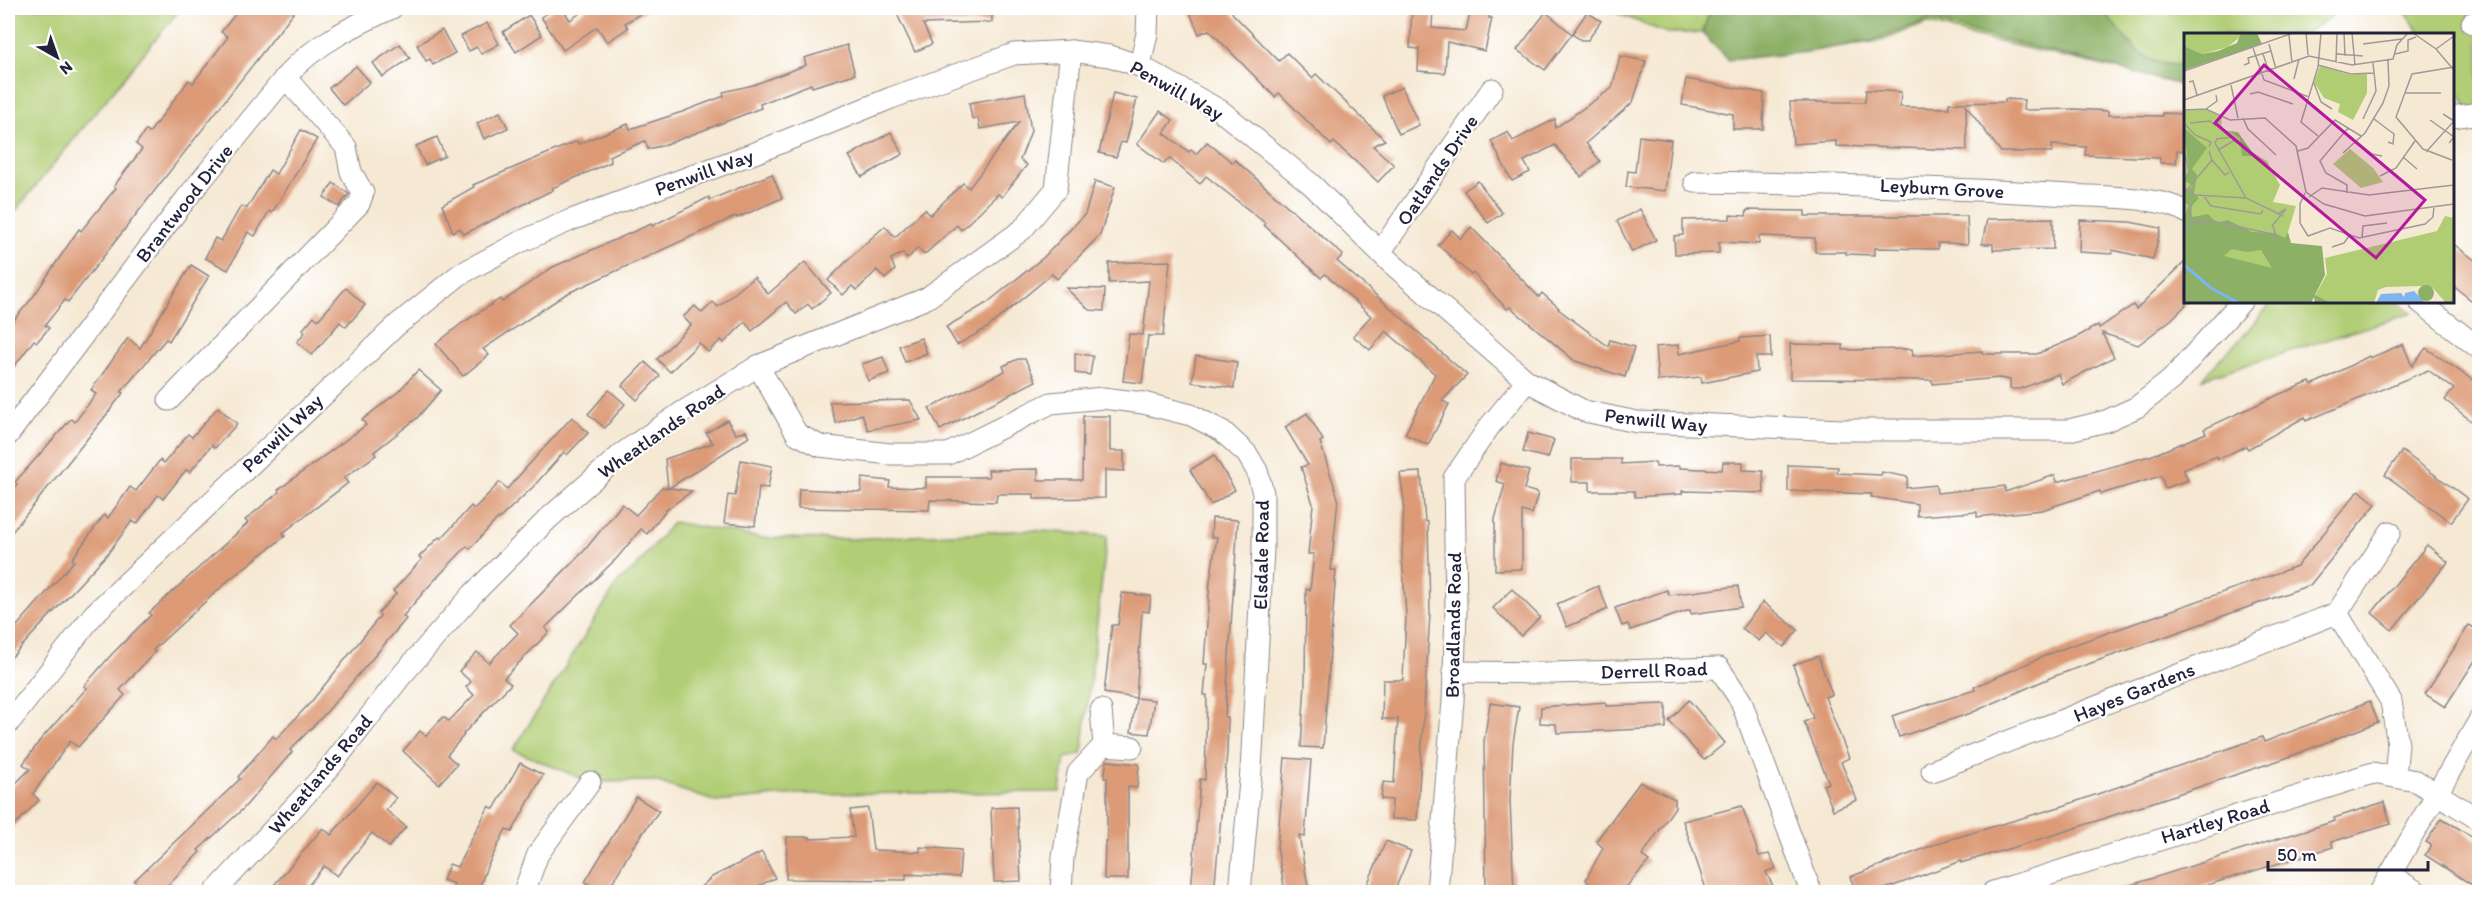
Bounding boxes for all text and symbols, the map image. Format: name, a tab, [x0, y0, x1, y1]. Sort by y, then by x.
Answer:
north arrow	[27, 27, 87, 87]
inset map	[2184, 33, 2454, 303]
street label: Penwill Way	[1126, 55, 1228, 126]
text: N	[56, 57, 77, 79]
street label: Oatlands Drive	[1391, 110, 1483, 230]
street label: Brantwood Drive	[130, 139, 238, 267]
street label: Penwill Way	[651, 143, 757, 201]
street label: Leyburn Grove	[1879, 173, 2005, 203]
street label: Wheatlands Road	[593, 378, 729, 484]
street label: Penwill Way	[237, 388, 328, 477]
street label: Penwill Way	[1603, 403, 1709, 437]
street label: Elsdale Road	[1248, 500, 1274, 610]
street label: Broadlands Road	[1440, 552, 1466, 698]
street label: Derrell Road	[1600, 656, 1708, 684]
street label: Hayes Gardens	[2070, 657, 2198, 727]
street label: Wheatlands Road	[263, 709, 377, 839]
street label: Hartley Road	[2158, 793, 2272, 849]
scale bar	[2268, 834, 2428, 872]
text: 50 m	[2277, 844, 2317, 866]

